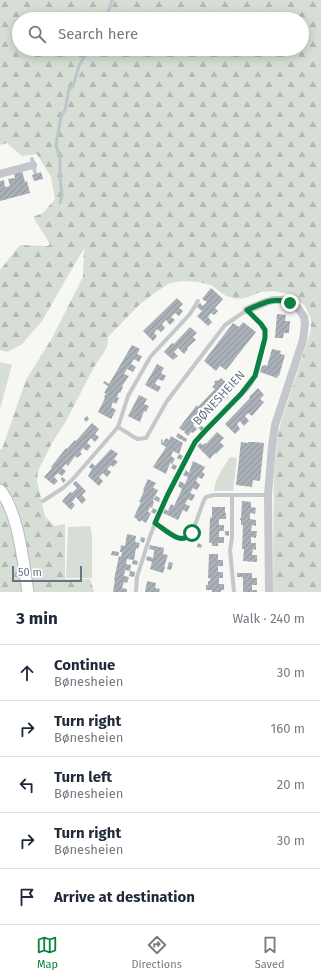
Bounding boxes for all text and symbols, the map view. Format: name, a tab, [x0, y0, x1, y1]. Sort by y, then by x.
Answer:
search box	[12, 12, 309, 56]
icon: search	[26, 23, 48, 45]
text: Search here	[58, 25, 138, 43]
route end	[281, 294, 299, 312]
street label: BØNESHEIEN	[190, 368, 248, 428]
route start	[183, 524, 201, 542]
scale bar	[12, 564, 82, 583]
text: 50 m	[18, 566, 42, 579]
text: 3 min	[16, 608, 58, 629]
text: Walk · 240 m	[232, 611, 305, 626]
text: Continue	[54, 656, 115, 674]
icon: ahead	[16, 662, 38, 684]
text: 30 m	[277, 665, 305, 680]
text: Bønesheien	[54, 674, 123, 689]
text: Turn right	[54, 712, 121, 730]
icon: right	[16, 718, 38, 740]
text: 160 m	[271, 721, 305, 736]
text: Bønesheien	[54, 730, 123, 745]
text: Turn left	[54, 768, 112, 786]
icon: left	[16, 774, 38, 796]
text: 20 m	[277, 777, 305, 792]
text: Bønesheien	[54, 786, 123, 801]
text: Turn right	[54, 824, 121, 842]
icon: right	[16, 830, 38, 852]
text: 30 m	[277, 833, 305, 848]
text: Bønesheien	[54, 842, 123, 857]
icon: arrive	[16, 886, 38, 908]
text: Arrive at destination	[54, 888, 195, 906]
tab: Map	[36, 934, 58, 971]
tab: Directions	[131, 934, 182, 971]
tab: Saved	[255, 934, 285, 971]

